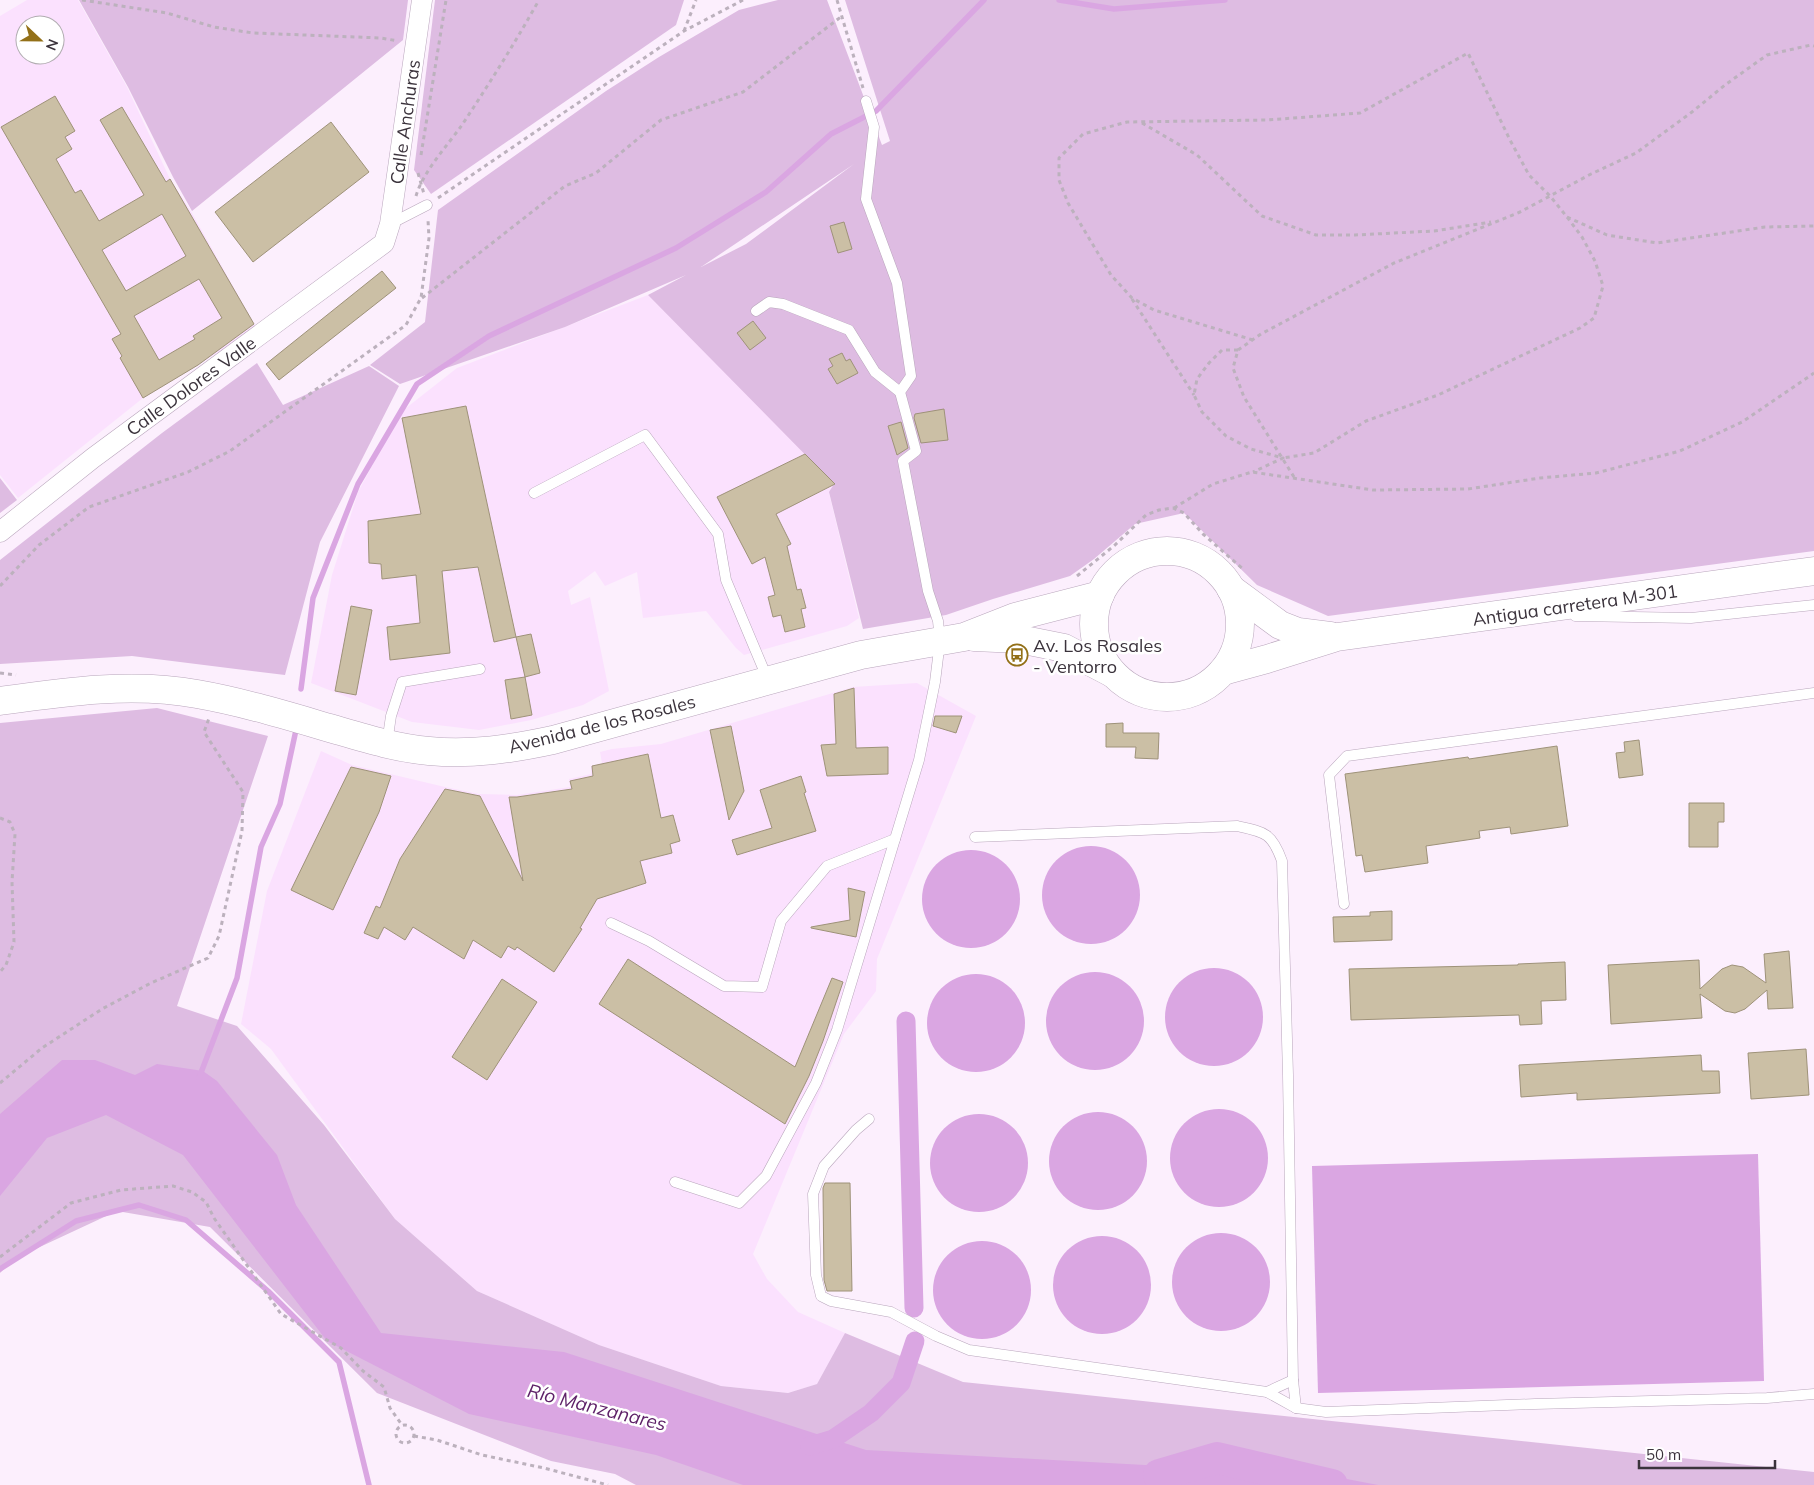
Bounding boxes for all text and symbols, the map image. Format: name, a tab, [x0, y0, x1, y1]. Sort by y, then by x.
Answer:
north arrow	[15, 15, 65, 65]
text: N	[42, 37, 62, 53]
street label: Calle Anchuras	[385, 58, 425, 186]
street label: Calle Dolores Valle	[122, 331, 260, 441]
street label: Antigua carretera M-301	[1471, 579, 1679, 631]
place label: Av. Los Rosales - Ventorro	[1033, 634, 1162, 678]
bus stop icon: Av. Los Rosales - Ventorro	[1005, 643, 1029, 667]
street label: Avenida de los Rosales	[506, 690, 698, 758]
water label: Río Manzanares	[525, 1378, 669, 1436]
scale bar	[1639, 1438, 1775, 1470]
text: 50 m	[1646, 1445, 1681, 1464]

